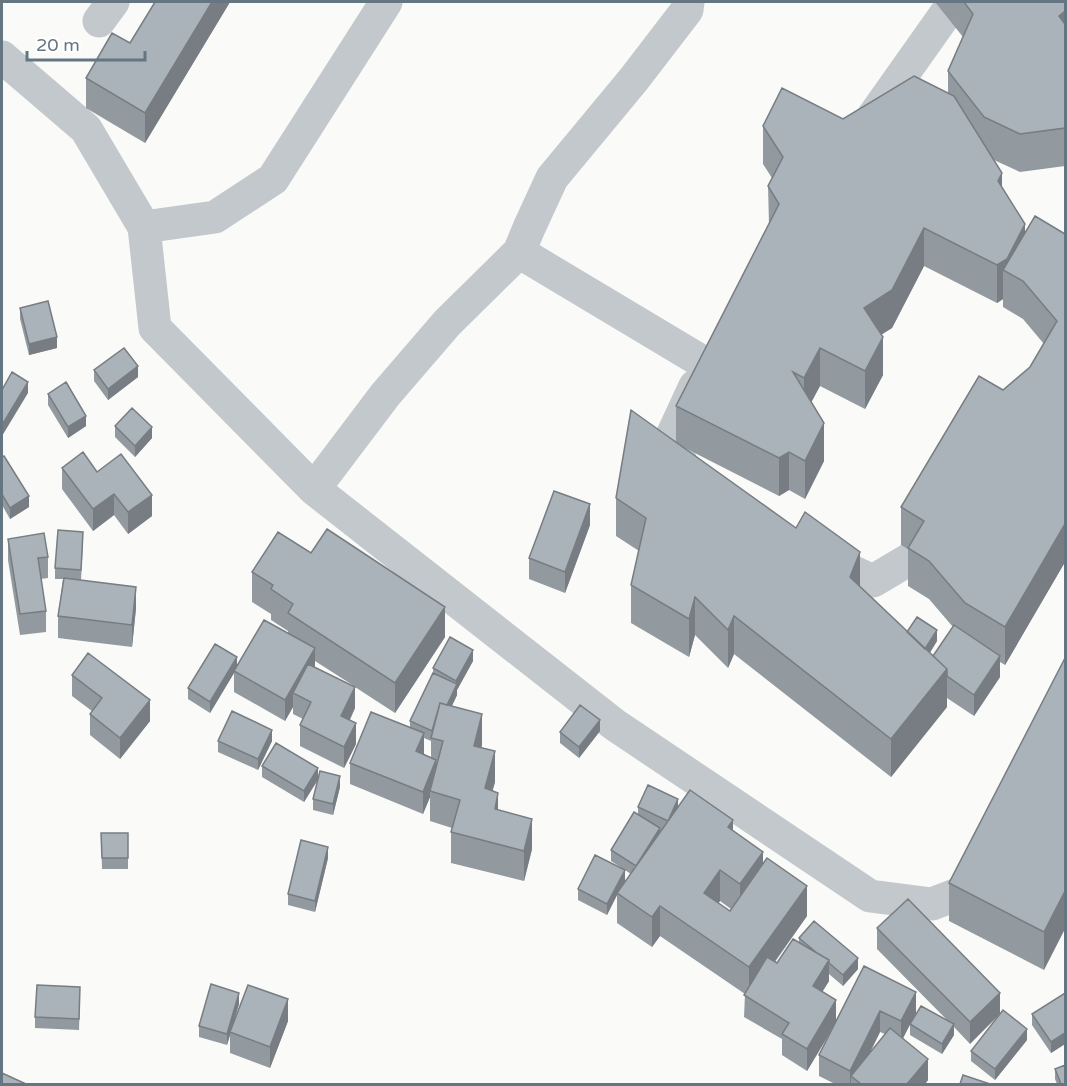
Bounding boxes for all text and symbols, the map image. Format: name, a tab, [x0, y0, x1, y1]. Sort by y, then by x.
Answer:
scale bar	[27, 24, 146, 62]
text: 20 m	[36, 34, 80, 56]

